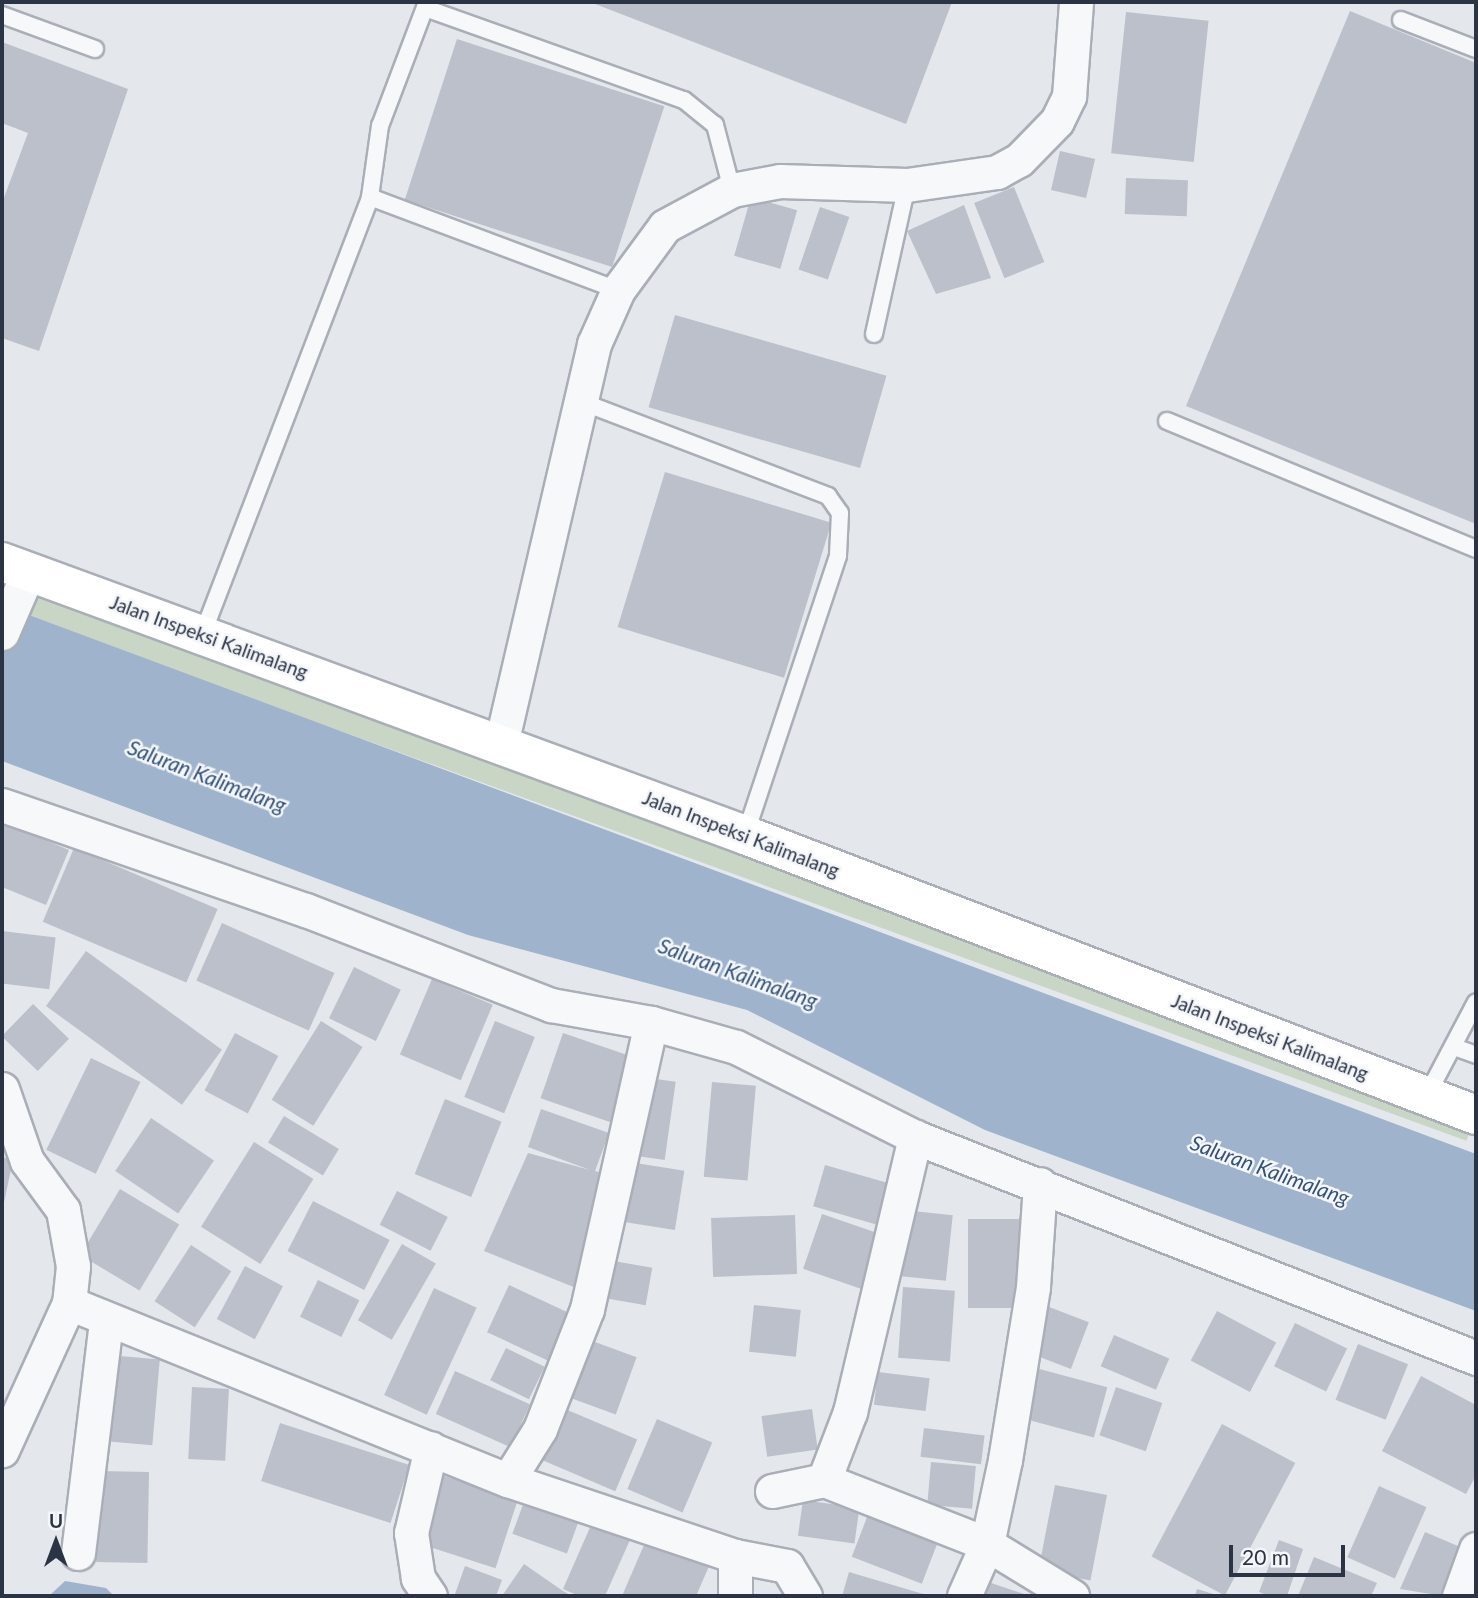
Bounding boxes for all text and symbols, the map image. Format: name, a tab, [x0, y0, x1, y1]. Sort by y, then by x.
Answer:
street label: Jalan Inspeksi Kalimalang	[107, 591, 311, 683]
water label: Saluran Kalimalang	[124, 734, 290, 818]
street label: Jalan Inspeksi Kalimalang	[639, 786, 843, 882]
water label: Saluran Kalimalang	[655, 933, 821, 1013]
street label: Jalan Inspeksi Kalimalang	[1168, 989, 1372, 1085]
water label: Saluran Kalimalang	[1187, 1130, 1353, 1210]
north arrow	[21, 1507, 91, 1577]
text: U	[49, 1509, 63, 1532]
scale bar	[1233, 1532, 1348, 1576]
text: 20 m	[1242, 1544, 1289, 1569]

